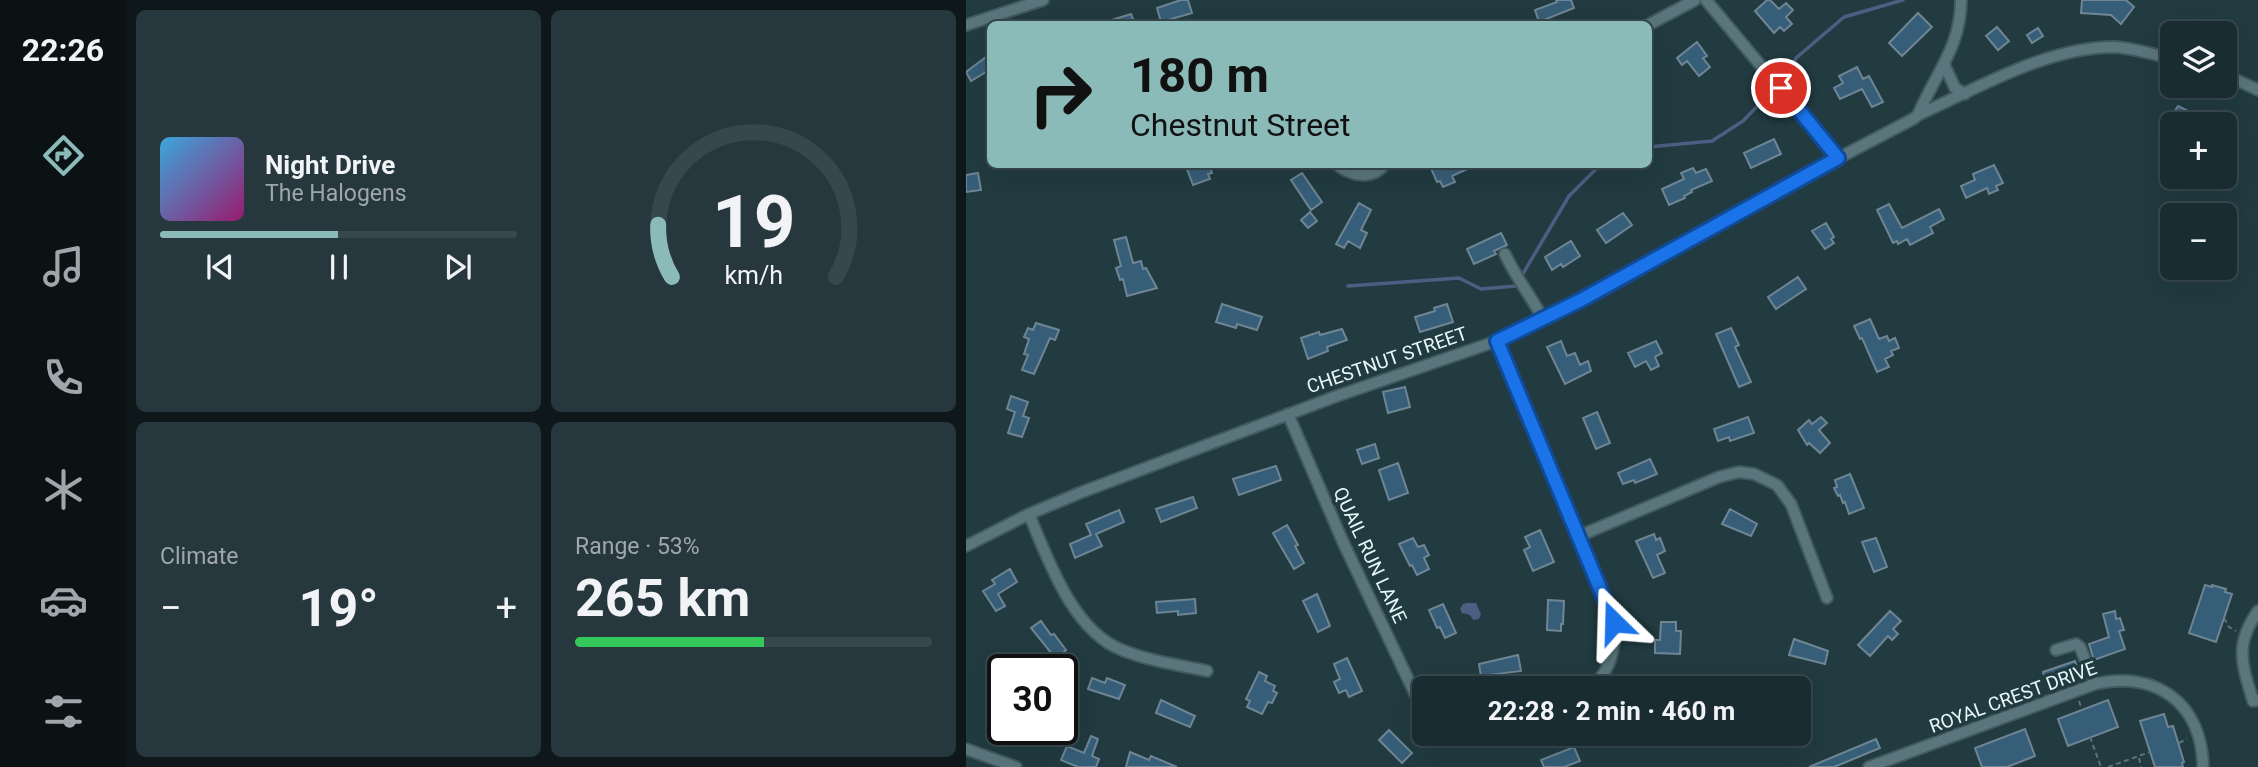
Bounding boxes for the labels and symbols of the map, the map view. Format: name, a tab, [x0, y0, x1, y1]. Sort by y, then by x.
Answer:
pin	[1751, 58, 1811, 118]
street label: CHESTNUT STREET	[1304, 322, 1470, 398]
street label: QUAIL RUN LANE	[1328, 483, 1412, 627]
position arrow	[1577, 585, 1651, 659]
speed limit sign: 30	[987, 654, 1078, 745]
street label: ROYAL CREST DRIVE	[1926, 656, 2100, 738]

